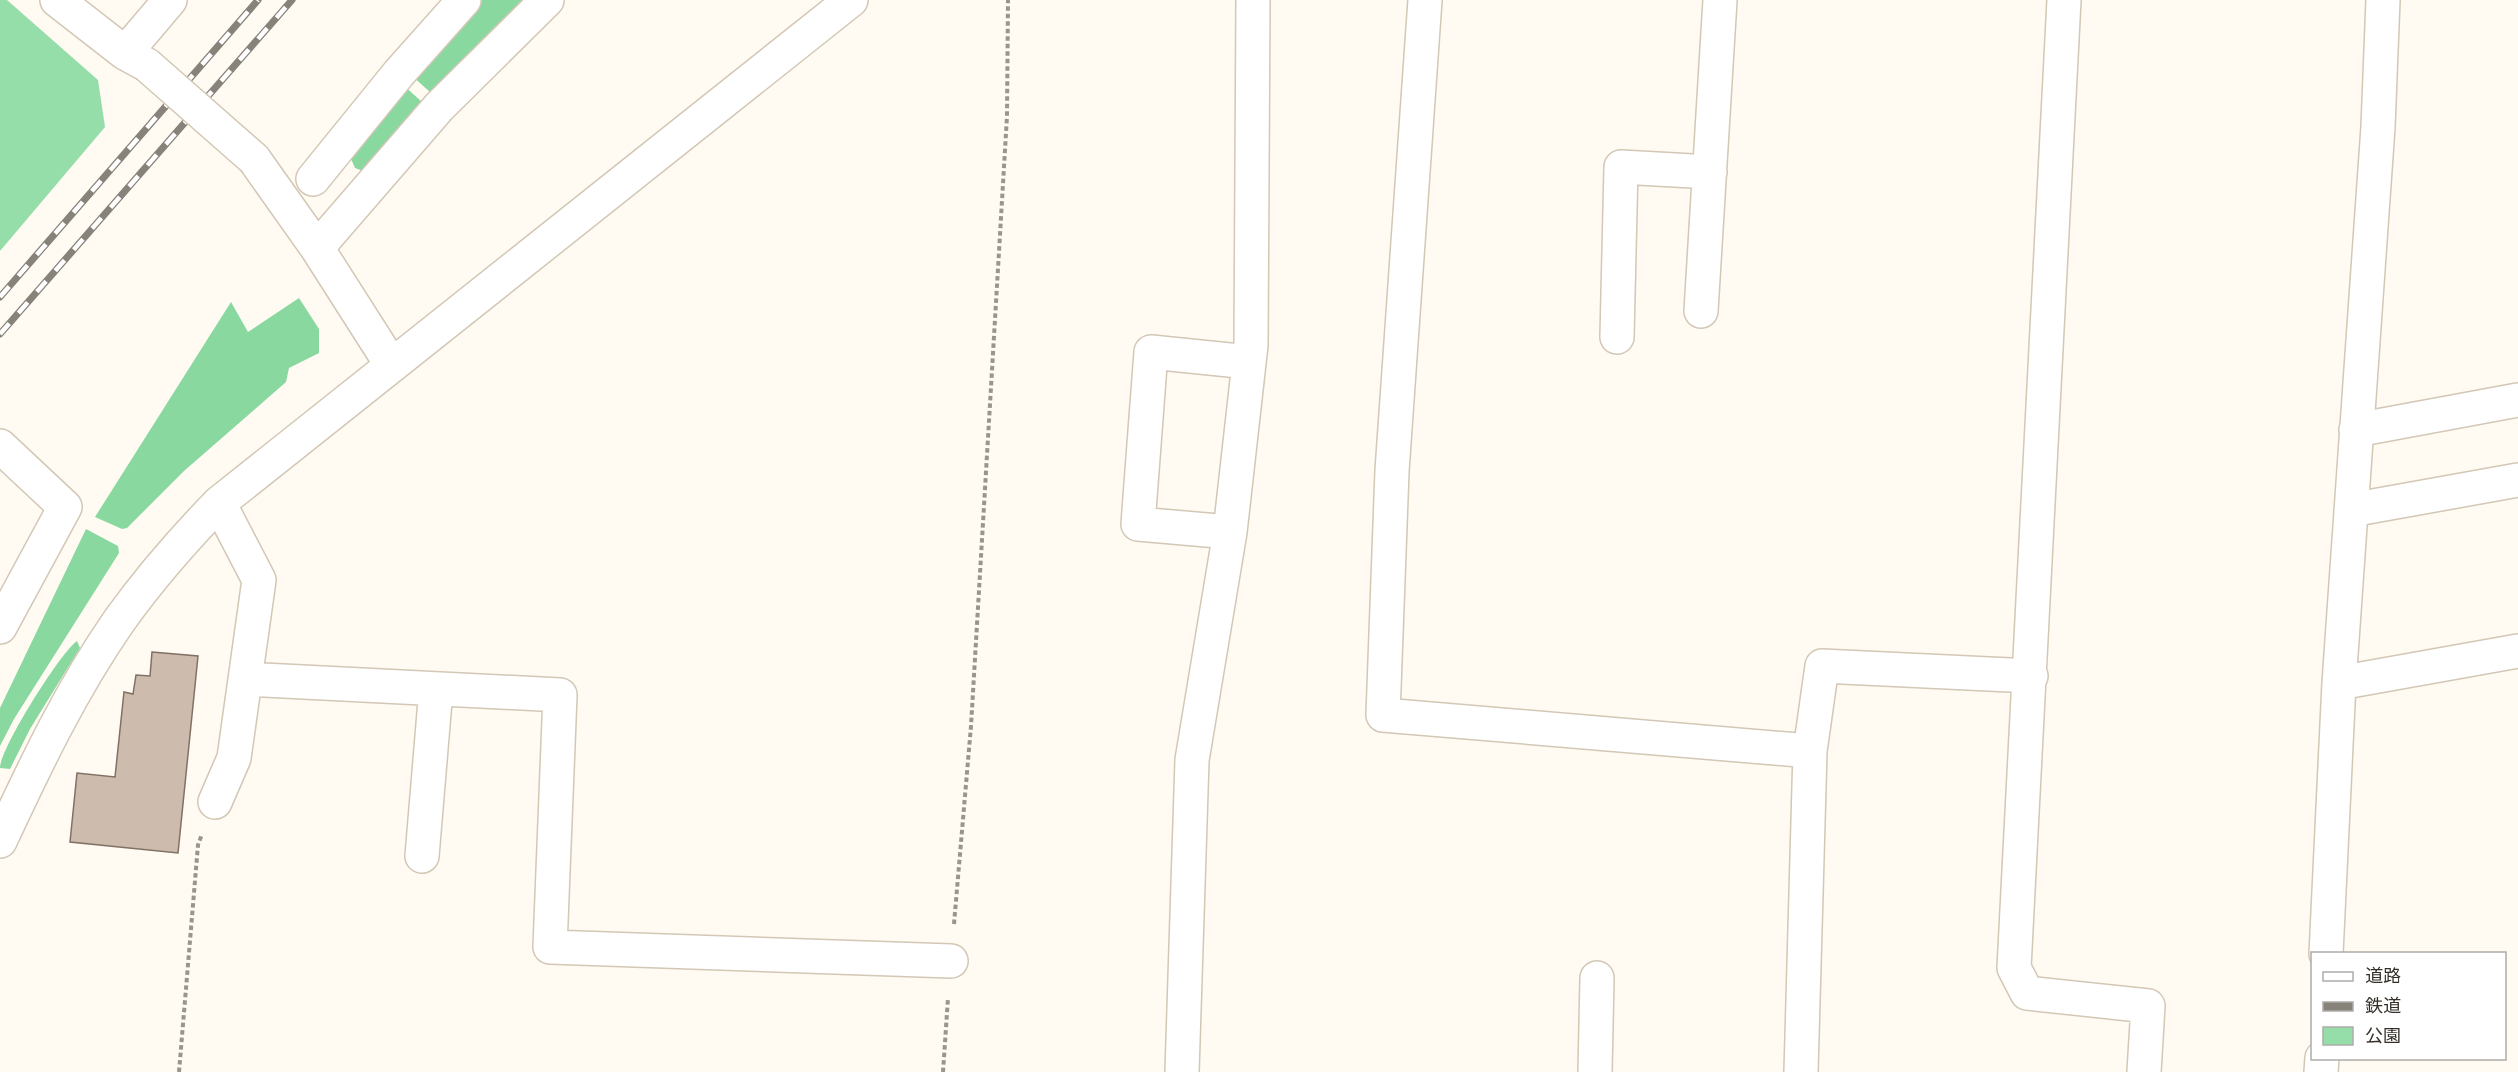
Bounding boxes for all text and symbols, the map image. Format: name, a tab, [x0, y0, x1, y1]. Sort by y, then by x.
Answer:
legend	[2311, 952, 2506, 1060]
text: 道路	[2365, 965, 2401, 986]
text: 鉄道	[2365, 995, 2401, 1016]
text: 公園	[2365, 1025, 2401, 1046]

